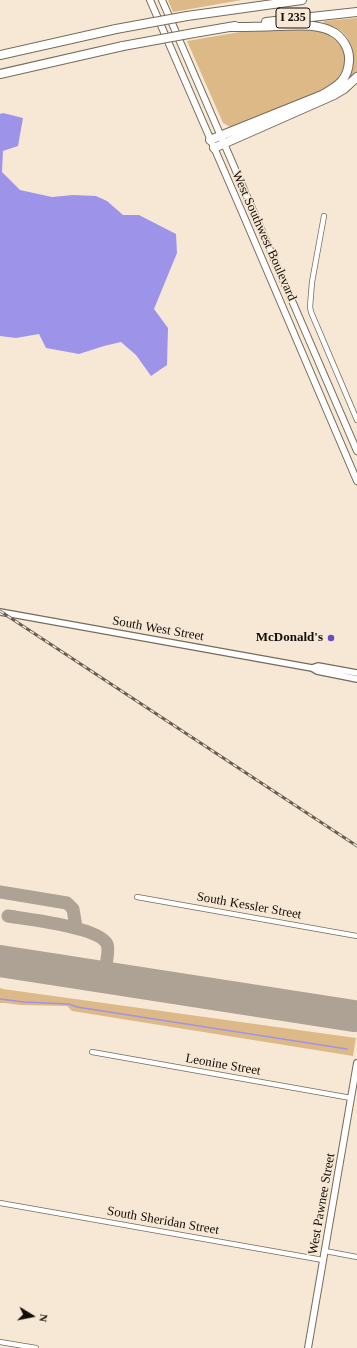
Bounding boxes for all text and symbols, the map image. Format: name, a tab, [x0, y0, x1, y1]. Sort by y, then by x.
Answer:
road number: I 235	[276, 8, 310, 28]
street label: West Southwest Boulevard	[228, 169, 300, 303]
street label: South West Street	[111, 613, 205, 645]
place label: McDonald's	[256, 630, 323, 646]
marker: McDonald's	[326, 633, 336, 643]
street label: South Kessler Street	[195, 889, 303, 923]
street label: Leonine Street	[184, 1051, 262, 1079]
street label: West Pawnee Street	[305, 1152, 339, 1256]
street label: South Sheridan Street	[106, 1203, 220, 1239]
north arrow	[12, 1296, 52, 1336]
text: N	[37, 1313, 50, 1323]

